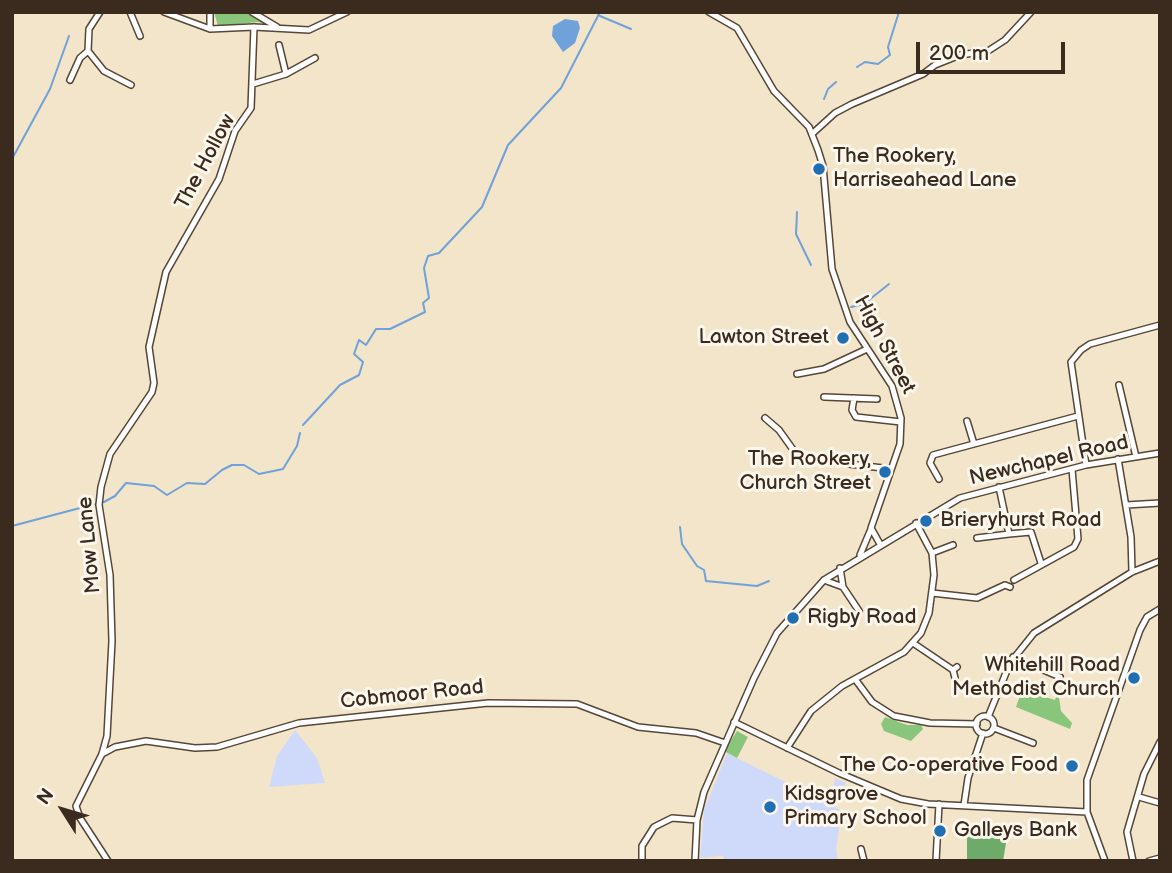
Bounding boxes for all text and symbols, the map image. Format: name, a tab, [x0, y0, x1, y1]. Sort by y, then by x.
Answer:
scale bar	[920, 28, 1069, 72]
text: 200 m	[929, 41, 989, 66]
street label: The Hollow	[170, 110, 242, 214]
place label: The Rookery, Harriseahead Lane	[833, 144, 1016, 194]
marker: The Rookery, Harriseahead Lane	[811, 161, 827, 177]
street label: High Street	[848, 292, 920, 398]
place label: Lawton Street	[699, 325, 829, 351]
marker: Lawton Street	[835, 330, 851, 346]
street label: Newchapel Road	[967, 430, 1131, 492]
place label: The Rookery, Church Street	[740, 447, 871, 497]
marker: The Rookery, Church Street	[877, 464, 893, 480]
street label: Mow Lane	[73, 495, 107, 595]
place label: Brieryhurst Road	[940, 508, 1102, 534]
marker: Brieryhurst Road	[918, 513, 934, 529]
place label: Rigby Road	[807, 605, 916, 631]
marker: Rigby Road	[785, 610, 801, 626]
place label: Whitehill Road Methodist Church	[952, 653, 1120, 703]
marker: Whitehill Road Methodist Church	[1126, 670, 1142, 686]
street label: Cobmoor Road	[339, 675, 485, 715]
place label: The Co-operative Food	[840, 753, 1058, 779]
marker: The Co-operative Food	[1064, 758, 1080, 774]
north arrow	[28, 775, 98, 845]
place label: Kidsgrove Primary School	[784, 782, 927, 832]
text: N	[32, 784, 59, 810]
marker: Kidsgrove Primary School	[762, 799, 778, 815]
place label: Galleys Bank	[954, 818, 1077, 844]
marker: Galleys Bank	[932, 823, 948, 839]

